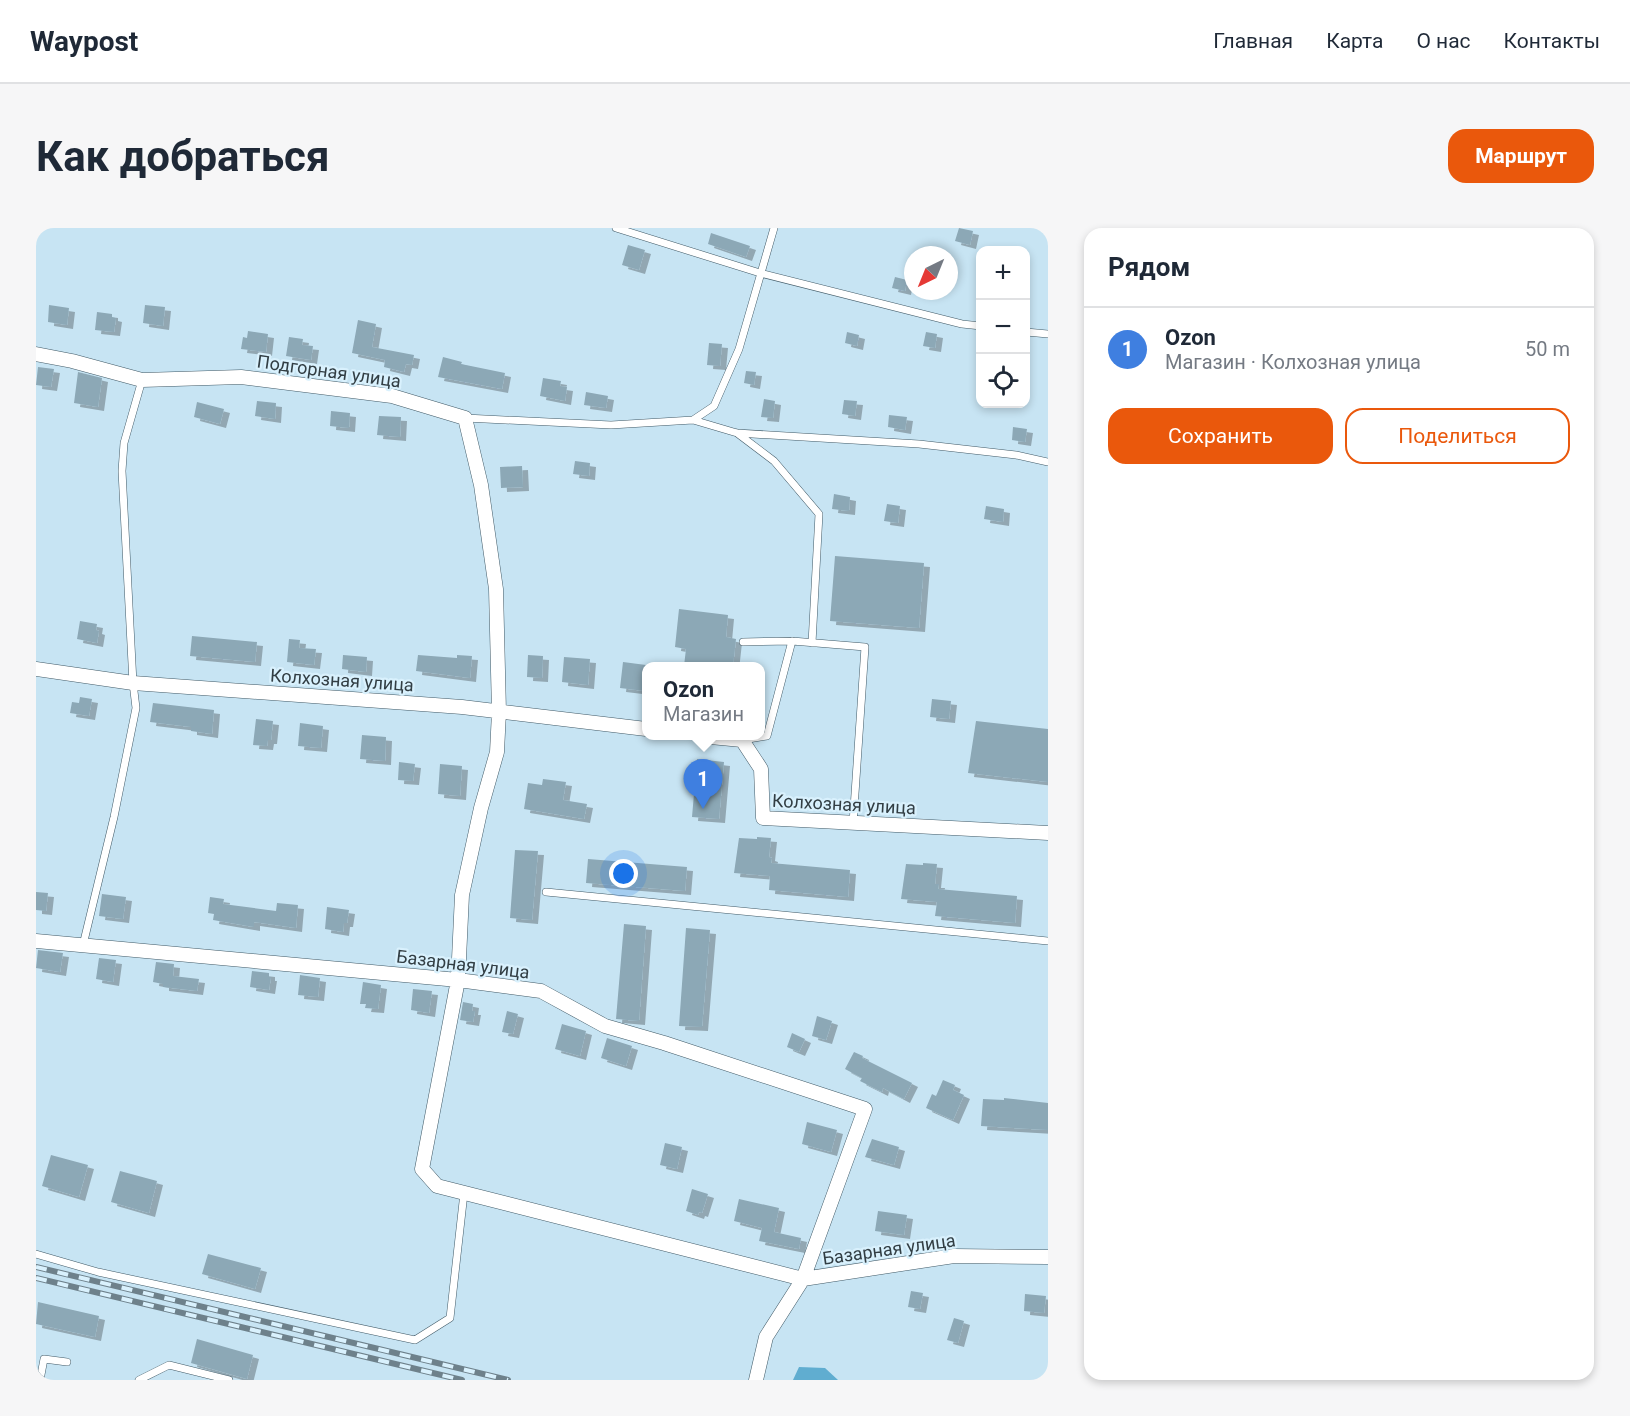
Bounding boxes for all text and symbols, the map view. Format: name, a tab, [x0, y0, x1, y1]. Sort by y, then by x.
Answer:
text: Waypost	[30, 25, 138, 58]
text: Главная	[1213, 29, 1293, 53]
text: Карта	[1326, 29, 1383, 53]
text: О нас	[1416, 29, 1471, 53]
text: Контакты	[1504, 29, 1600, 53]
button: Маршрут	[1448, 129, 1594, 183]
text: Как добраться	[36, 132, 330, 181]
north arrow	[904, 246, 958, 300]
map controls	[976, 246, 1030, 408]
button: +	[976, 246, 1030, 300]
text: Рядом	[1108, 252, 1190, 282]
button: −	[976, 300, 1030, 354]
text: Ozon	[1165, 325, 1216, 350]
text: 1	[1122, 337, 1133, 361]
text: 50 m	[1525, 337, 1570, 361]
text: Магазин · Колхозная улица	[1165, 350, 1421, 374]
street label: Подгорная улица	[256, 351, 402, 391]
button: locate	[976, 354, 1030, 408]
button: Сохранить	[1108, 408, 1333, 464]
button: Поделиться	[1345, 408, 1570, 464]
popup	[642, 662, 765, 740]
street label: Колхозная улица	[269, 665, 415, 695]
text: Ozon	[663, 677, 714, 702]
text: Магазин	[663, 702, 744, 726]
pin: 1	[684, 760, 722, 809]
street label: Колхозная улица	[772, 790, 916, 818]
your location	[609, 859, 638, 888]
street label: Базарная улица	[395, 945, 531, 983]
street label: Базарная улица	[821, 1229, 957, 1269]

